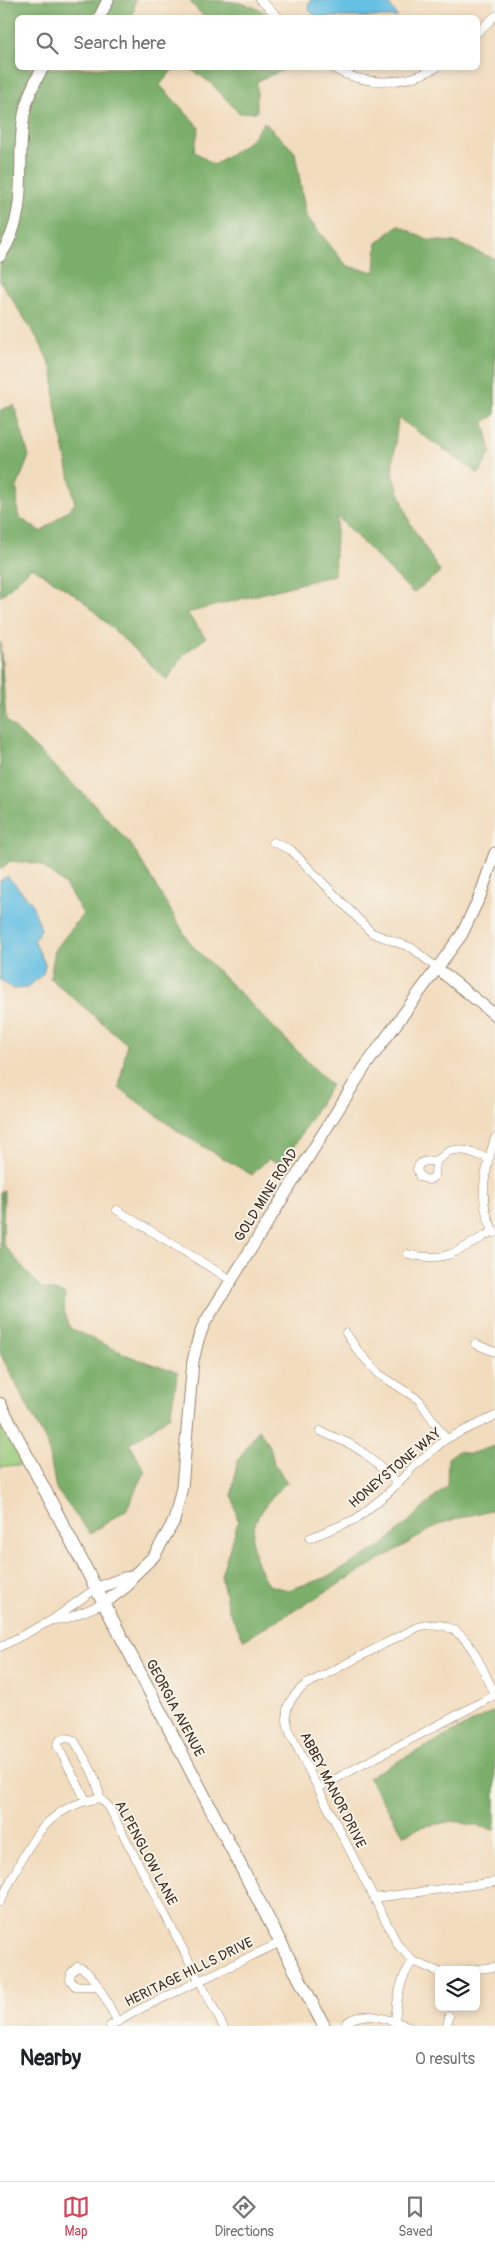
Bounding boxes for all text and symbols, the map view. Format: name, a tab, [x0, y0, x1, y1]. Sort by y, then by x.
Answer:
search box	[15, 15, 480, 70]
icon: search	[33, 29, 61, 57]
text: Search here	[73, 31, 166, 55]
street label: GOLD MINE ROAD	[231, 1145, 302, 1245]
street label: HONEYSTONE WAY	[345, 1424, 445, 1512]
street label: GEORGIA AVENUE	[142, 1656, 208, 1760]
street label: ABBEY MANOR DRIVE	[296, 1729, 370, 1851]
street label: ALPENGLOW LANE	[111, 1798, 181, 1908]
street label: HERITAGE HILLS DRIVE	[122, 1934, 256, 2010]
map controls	[435, 1966, 480, 2011]
button: layers	[435, 1966, 480, 2011]
text: Nearby	[20, 2045, 81, 2072]
text: 0 results	[415, 2049, 475, 2069]
tab: Map	[62, 2193, 90, 2240]
tab: Directions	[214, 2193, 274, 2240]
tab: Saved	[398, 2193, 433, 2240]

